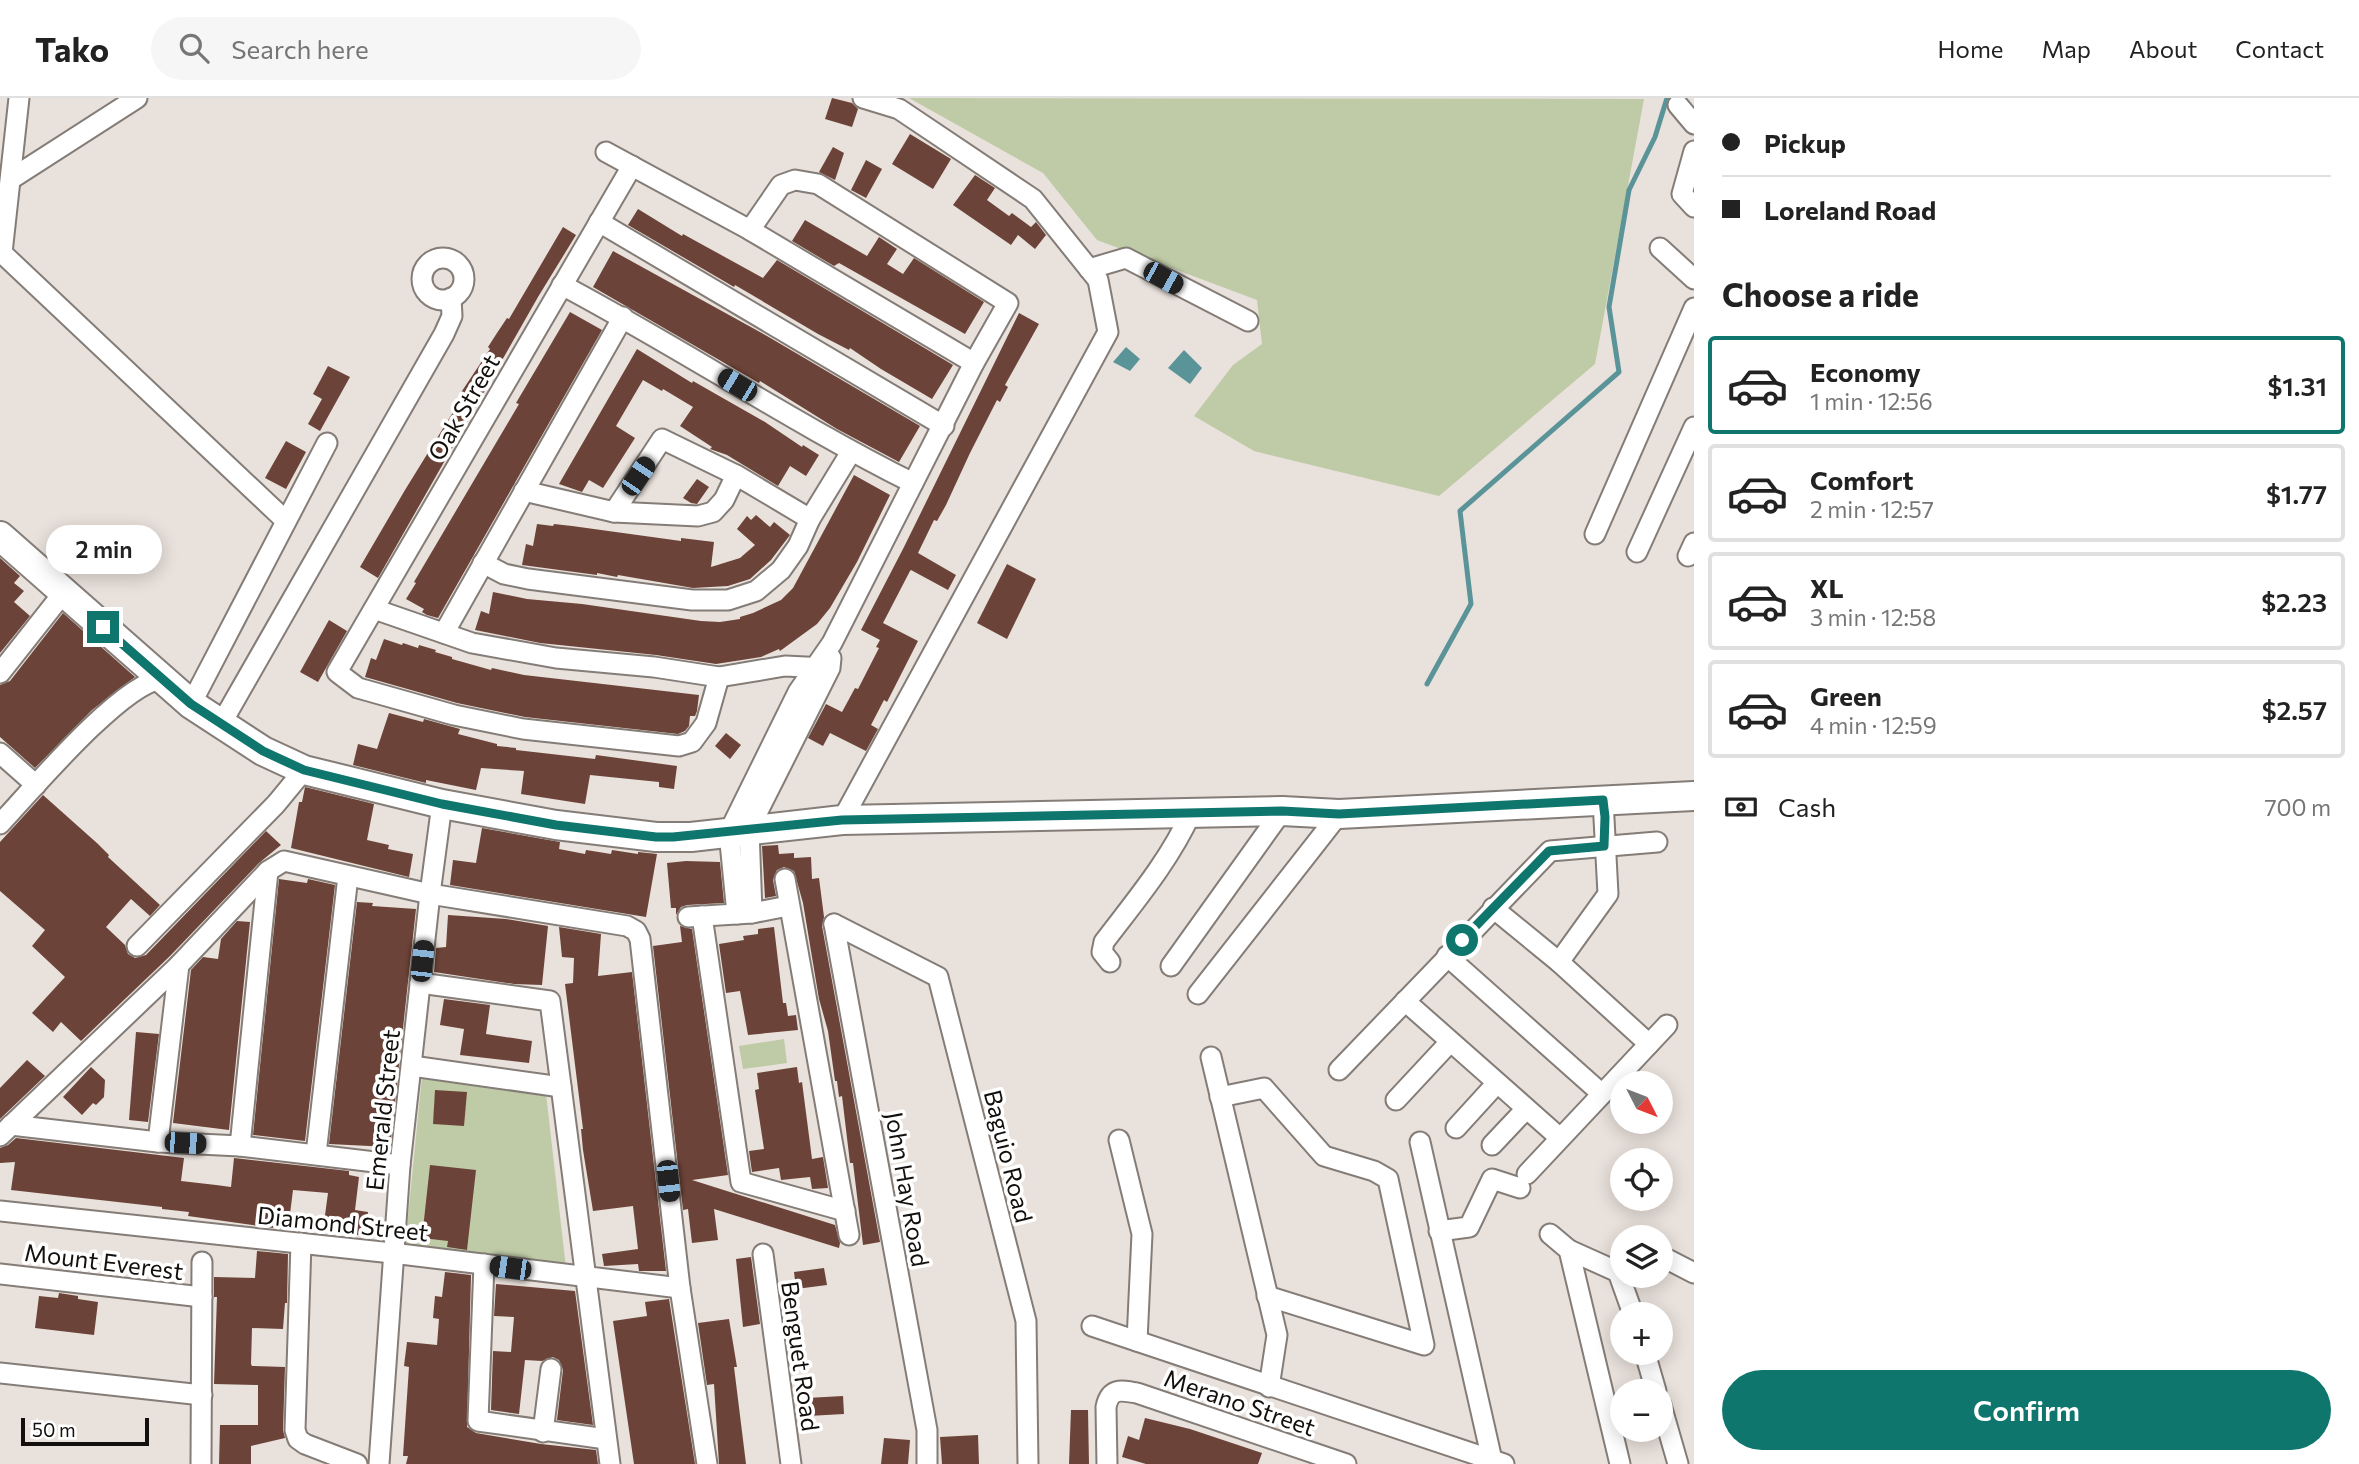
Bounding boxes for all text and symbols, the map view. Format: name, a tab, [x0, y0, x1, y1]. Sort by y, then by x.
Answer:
search box	[151, 17, 641, 80]
text: Tako	[35, 28, 109, 69]
icon: search	[175, 29, 213, 67]
text: Search here	[231, 33, 369, 64]
text: Home	[1938, 34, 2004, 63]
text: Map	[2042, 34, 2091, 63]
text: About	[2129, 34, 2197, 63]
text: Contact	[2235, 34, 2324, 63]
text: Pickup	[1764, 127, 1846, 158]
text: Loreland Road	[1764, 194, 1936, 225]
car	[1140, 259, 1187, 297]
text: Choose a ride	[1722, 274, 1919, 314]
street label: Oak Street	[421, 349, 505, 465]
icon: car	[1726, 354, 1789, 417]
text: Economy	[1810, 356, 1921, 387]
car	[714, 365, 761, 405]
text: $1.31	[2267, 370, 2327, 401]
text: 1 min · 12:56	[1810, 387, 1933, 415]
car	[618, 453, 659, 499]
icon: car	[1726, 462, 1789, 525]
text: Comfort	[1810, 464, 1913, 495]
text: $1.77	[2266, 478, 2327, 509]
text: 2 min · 12:57	[1810, 495, 1934, 523]
callout: 2 min	[45, 526, 161, 574]
text: 2 min	[76, 535, 132, 563]
icon: car	[1726, 570, 1789, 633]
text: XL	[1810, 572, 1844, 603]
text: $2.23	[2261, 586, 2327, 617]
text: 3 min · 12:58	[1810, 603, 1936, 631]
route end	[87, 611, 119, 643]
icon: car	[1726, 678, 1789, 741]
text: Green	[1810, 680, 1882, 711]
text: $2.57	[2262, 694, 2327, 725]
text: 4 min · 12:59	[1810, 711, 1937, 739]
icon: cash	[1722, 788, 1760, 826]
text: Cash	[1778, 791, 1836, 822]
text: 700 m	[2264, 793, 2331, 821]
route start	[1446, 924, 1478, 956]
car	[410, 939, 435, 983]
street label: Emerald Street	[359, 1028, 405, 1192]
north arrow	[1610, 1071, 1673, 1134]
map controls	[1610, 1071, 1673, 1442]
street label: Baguio Road	[979, 1087, 1039, 1225]
street label: John Hay Road	[880, 1109, 936, 1269]
car	[164, 1131, 207, 1155]
button: locate	[1610, 1148, 1673, 1211]
car	[656, 1159, 681, 1203]
street label: Diamond Street	[256, 1200, 430, 1246]
button: layers	[1610, 1225, 1673, 1288]
street label: Mount Everest	[23, 1237, 185, 1285]
car	[488, 1255, 533, 1281]
street label: Benguet Road	[776, 1279, 826, 1433]
button: +	[1610, 1302, 1673, 1365]
street label: Merano Street	[1161, 1363, 1320, 1441]
button: Confirm	[1722, 1370, 2331, 1450]
button: −	[1610, 1379, 1673, 1442]
scale bar	[21, 1415, 149, 1447]
text: 50 m	[32, 1418, 76, 1441]

